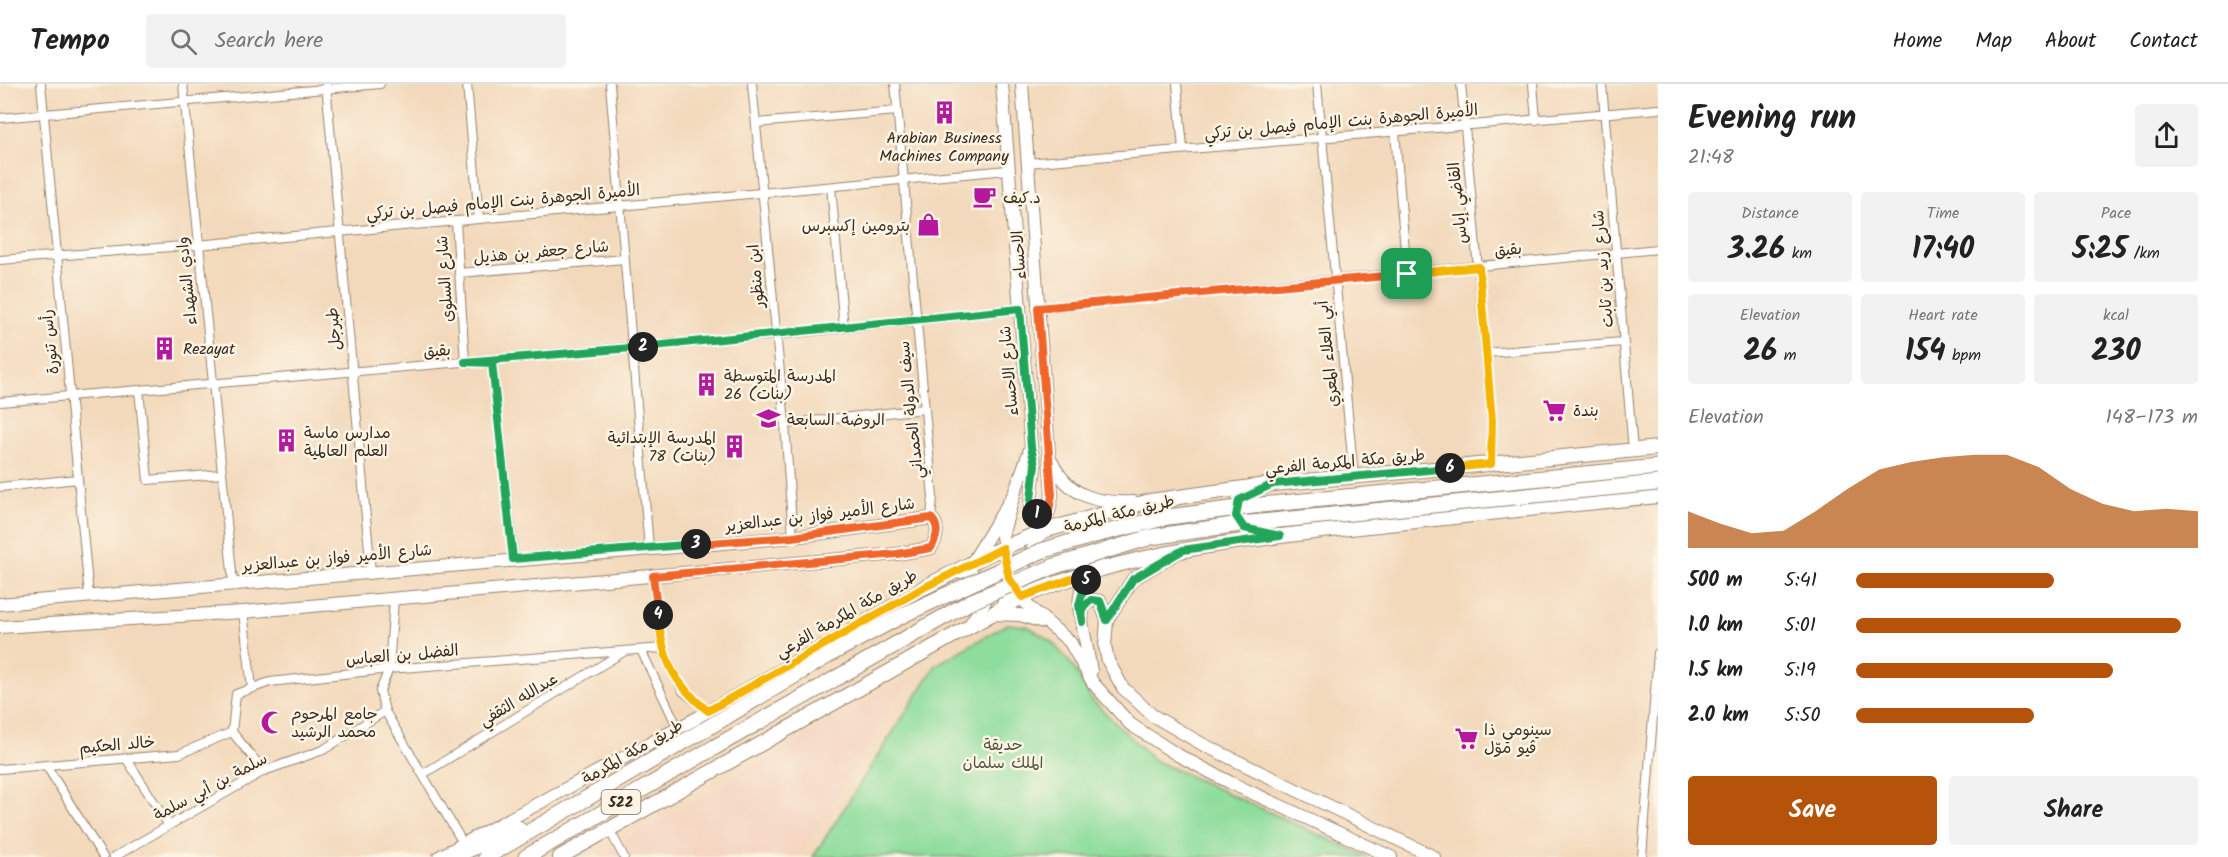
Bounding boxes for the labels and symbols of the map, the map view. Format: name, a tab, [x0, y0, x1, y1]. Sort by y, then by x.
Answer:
street label: الأميرة الجوهرة بنت الإمام فيصل بن تركي	[1203, 98, 1479, 148]
building icon: Arabian Business Machines Company	[931, 99, 957, 125]
place label: Arabian Business Machines Company	[879, 126, 1009, 169]
street label: القاضي إياس	[1442, 161, 1476, 245]
street label: الأميرة الجوهرة بنت الإمام فيصل بن تركي	[365, 178, 641, 228]
cafe icon: د.كيف	[972, 184, 998, 210]
place label: د.كيف	[1003, 186, 1041, 211]
street label: شارع زيد بن ثابت	[1586, 209, 1621, 329]
shop icon: بترومين إكسبرس	[915, 212, 941, 238]
place label: بترومين إكسبرس	[802, 214, 910, 239]
street label: الاحساء	[1005, 229, 1034, 280]
street label: شارع جعفر بن هذيل	[472, 234, 610, 271]
street label: وادي الشهداء	[170, 235, 205, 326]
street label: شارع السلوى	[430, 235, 461, 323]
street label: بقيق	[1493, 237, 1523, 264]
street label: ابن منظور	[741, 243, 772, 311]
pin	[1381, 248, 1432, 299]
street label: أبي العلاء المعري	[1310, 299, 1348, 408]
street label: طبرجل	[320, 306, 349, 351]
street label: رأس تنورة	[35, 308, 66, 376]
street label: شارع الاحساء	[993, 325, 1026, 417]
pin: 2	[628, 332, 658, 362]
building icon: Rezayat	[152, 335, 178, 361]
place label: Rezayat	[183, 337, 236, 362]
street label: بقيق	[423, 338, 452, 365]
street label: سيف الدولة الحمداني	[892, 340, 932, 480]
place label: المدرسة المتوسطة 26 (بنات)	[724, 364, 836, 407]
building icon: المدرسة المتوسطة 26 (بنات)	[693, 371, 719, 397]
supermarket icon: بندة	[1542, 397, 1568, 423]
place label: بندة	[1573, 399, 1599, 424]
school or university icon: الروضة السابعة	[756, 406, 782, 432]
place label: الروضة السابعة	[787, 408, 885, 433]
place label: مدارس ماسة العلم العالمية	[304, 421, 391, 464]
place label: المدرسة الإبتدائية 78 (بنات)	[608, 426, 716, 469]
building icon: مدارس ماسة العلم العالمية	[273, 428, 299, 454]
building icon: المدرسة الإبتدائية 78 (بنات)	[721, 433, 747, 459]
street label: طريق مكة المكرمة الفرعي	[1264, 443, 1426, 483]
pin: 6	[1435, 453, 1465, 483]
street label: طريق مكة المكرمة	[1061, 489, 1177, 540]
street label: شارع الأمير فواز بن عبدالعزير	[722, 491, 916, 540]
pin: 1	[1022, 499, 1052, 529]
pin: 3	[681, 529, 711, 559]
street label: شارع الأمير فواز بن عبدالعزير	[239, 538, 433, 579]
street label: طريق مكة المكرمة الفرعي	[771, 563, 923, 666]
pin: 5	[1071, 565, 1101, 595]
pin: 4	[643, 600, 673, 630]
street label: الفضل بن العباس	[345, 638, 460, 673]
street label: عبدالله الثقفي	[475, 667, 564, 735]
place label: جامع المرحوم محمد الرشيد	[291, 702, 378, 745]
mosque icon: جامع المرحوم محمد الرشيد	[260, 709, 286, 735]
street label: طريق مكة المكرمة	[578, 713, 688, 791]
place label: سينومي ذا ڤيو موّل	[1484, 718, 1552, 761]
supermarket icon: سينومي ذا ڤيو موّل	[1453, 725, 1479, 751]
street label: خالد الحكيم	[78, 730, 156, 761]
park label: حديقة الملك سلمان	[963, 733, 1043, 776]
street label: سلمة بن أبي سلمة	[149, 747, 273, 829]
road number: 522	[602, 790, 640, 814]

